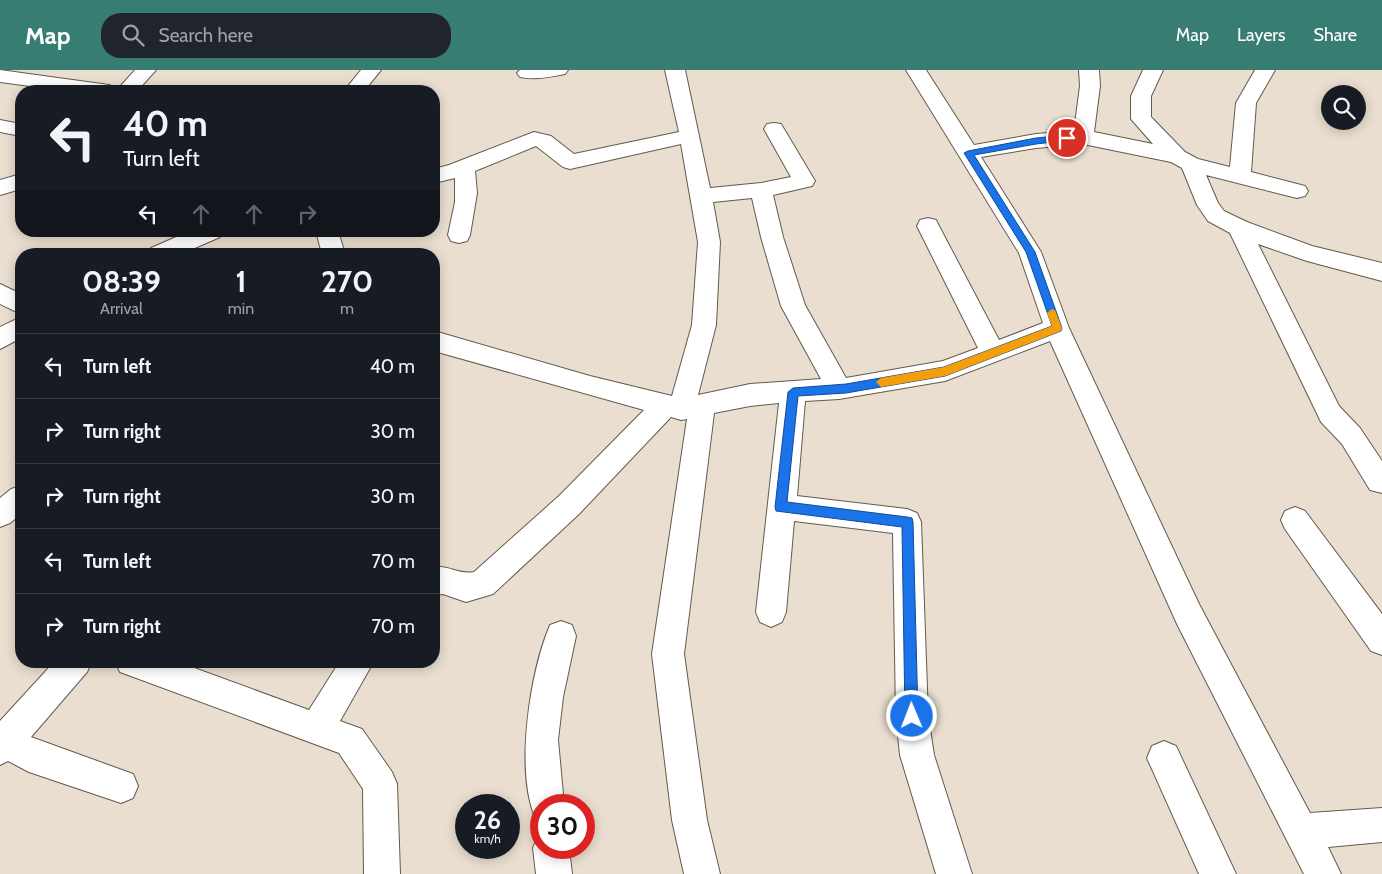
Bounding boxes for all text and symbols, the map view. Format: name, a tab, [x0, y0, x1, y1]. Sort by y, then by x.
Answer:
search box	[101, 13, 451, 58]
text: Map	[25, 21, 71, 50]
icon: search	[119, 21, 147, 49]
text: Search here	[159, 24, 253, 47]
text: Map	[1176, 24, 1209, 46]
text: Layers	[1237, 24, 1286, 46]
text: Share	[1314, 24, 1357, 46]
map controls	[1321, 85, 1366, 130]
button: search	[1321, 85, 1366, 130]
text: 40 m	[123, 102, 208, 145]
icon: left	[40, 105, 105, 170]
pin	[1046, 117, 1088, 159]
icon: arrive	[1053, 124, 1081, 152]
text: Turn left	[123, 145, 200, 172]
icon: left	[134, 200, 162, 228]
icon: ahead	[187, 200, 215, 228]
icon: ahead	[240, 200, 268, 228]
icon: right	[293, 200, 321, 228]
text: 08:39	[82, 263, 161, 300]
text: 1	[235, 263, 246, 300]
text: 270	[321, 263, 373, 300]
text: Arrival	[100, 299, 143, 318]
text: min	[228, 299, 254, 318]
text: m	[340, 299, 354, 318]
icon: left	[40, 352, 68, 380]
text: Turn left	[83, 355, 151, 378]
text: 40 m	[370, 355, 415, 378]
icon: right	[40, 417, 68, 445]
text: Turn right	[83, 420, 161, 443]
text: 30 m	[371, 420, 415, 443]
icon: right	[40, 482, 68, 510]
text: Turn right	[83, 485, 161, 508]
text: 30 m	[371, 485, 415, 508]
icon: left	[40, 547, 68, 575]
text: Turn left	[83, 550, 151, 573]
text: 70 m	[371, 550, 415, 573]
icon: right	[40, 612, 68, 640]
text: Turn right	[83, 615, 161, 638]
text: 70 m	[371, 615, 415, 638]
position arrow	[885, 689, 937, 741]
speed limit sign: 30	[530, 794, 595, 859]
text: 26	[474, 805, 501, 835]
text: km/h	[474, 831, 501, 846]

